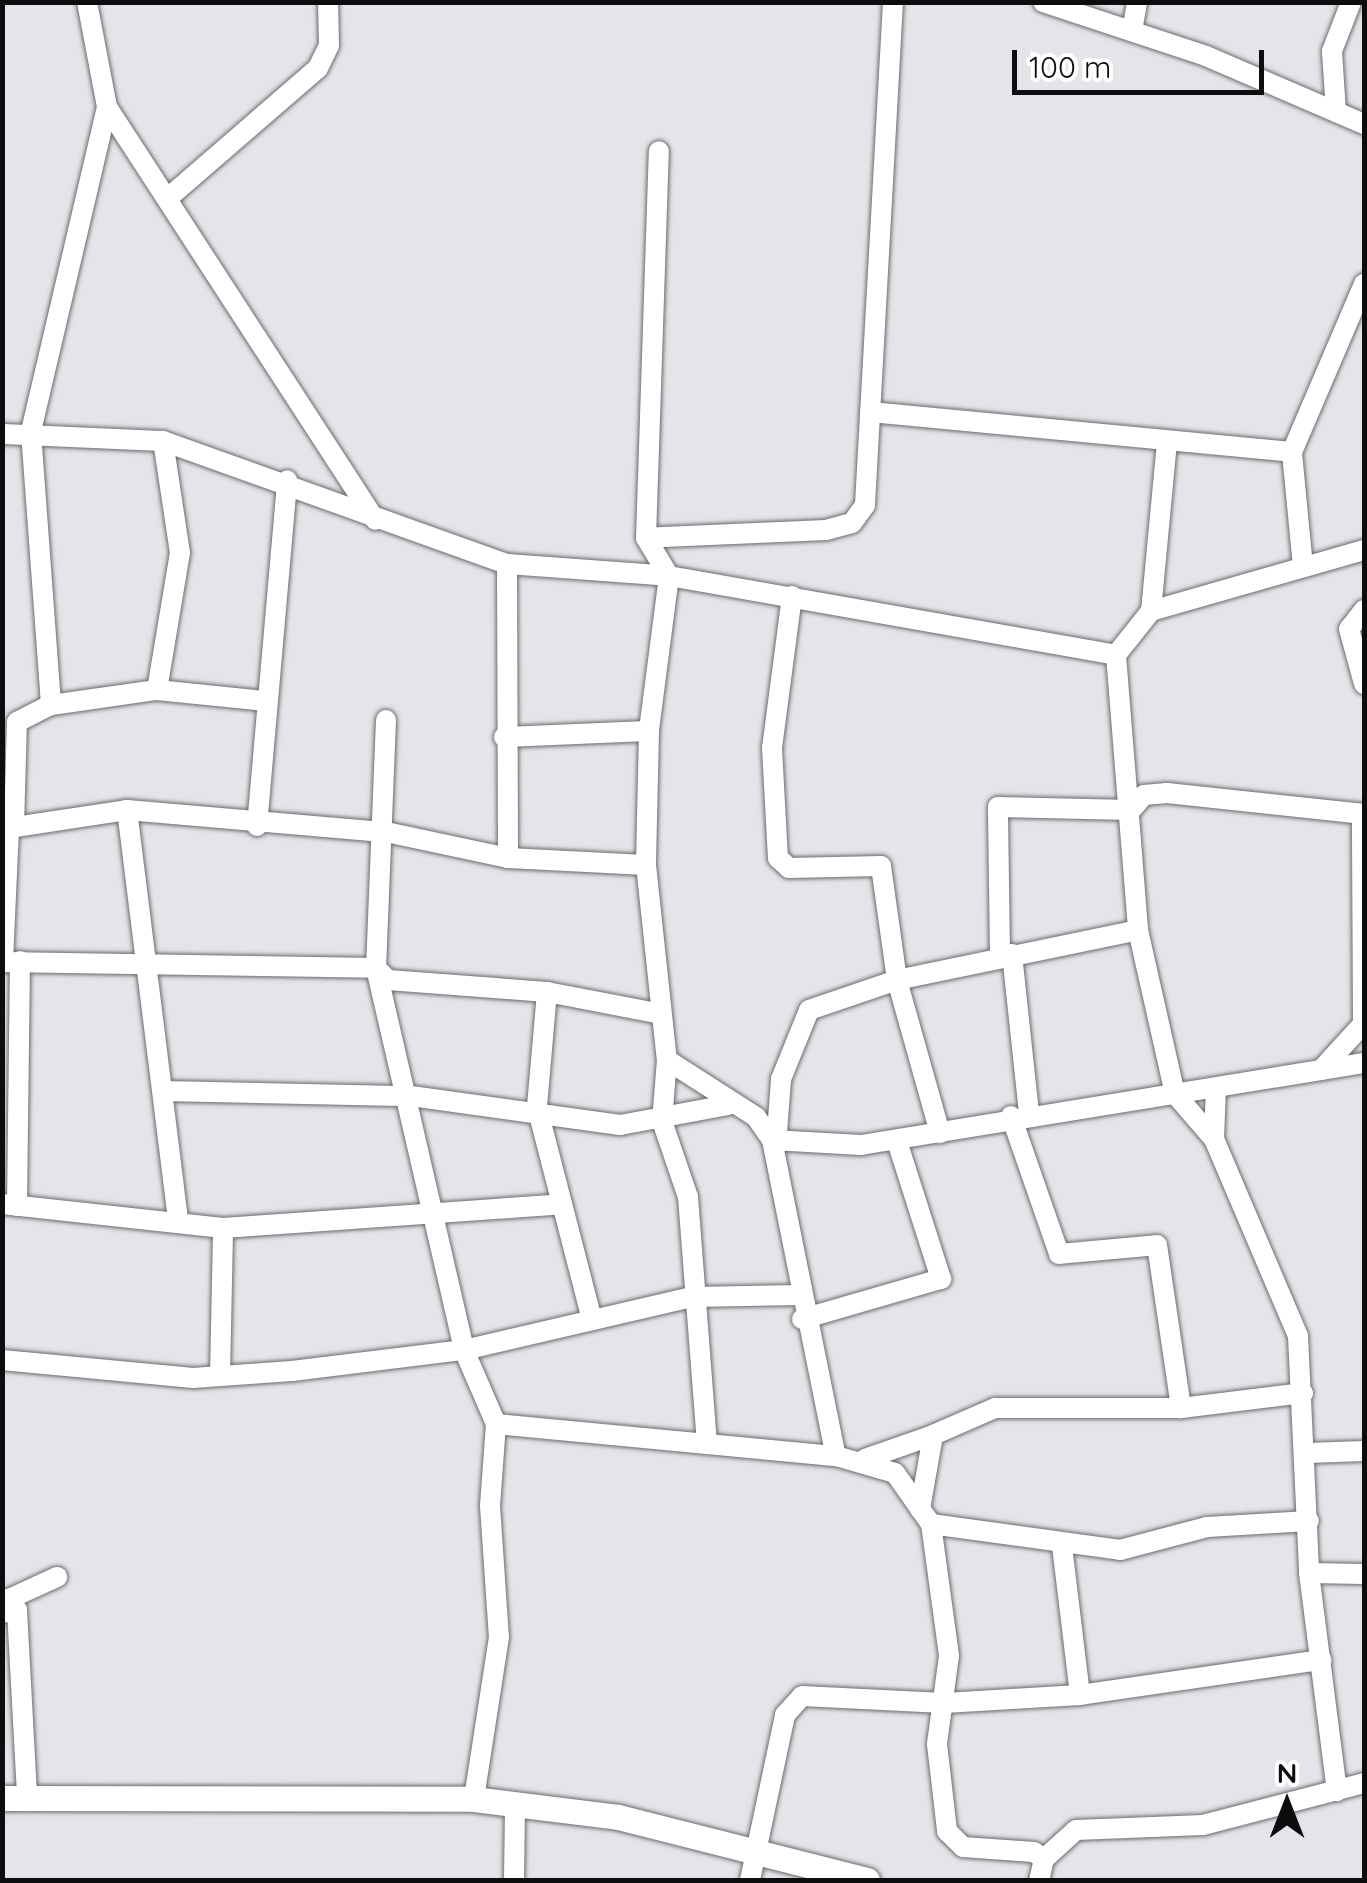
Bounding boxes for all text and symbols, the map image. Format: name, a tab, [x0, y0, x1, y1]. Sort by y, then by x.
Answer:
scale bar	[1017, 30, 1270, 92]
text: 100 m	[1029, 48, 1111, 86]
north arrow	[1237, 1753, 1337, 1853]
text: N	[1277, 1755, 1297, 1790]

